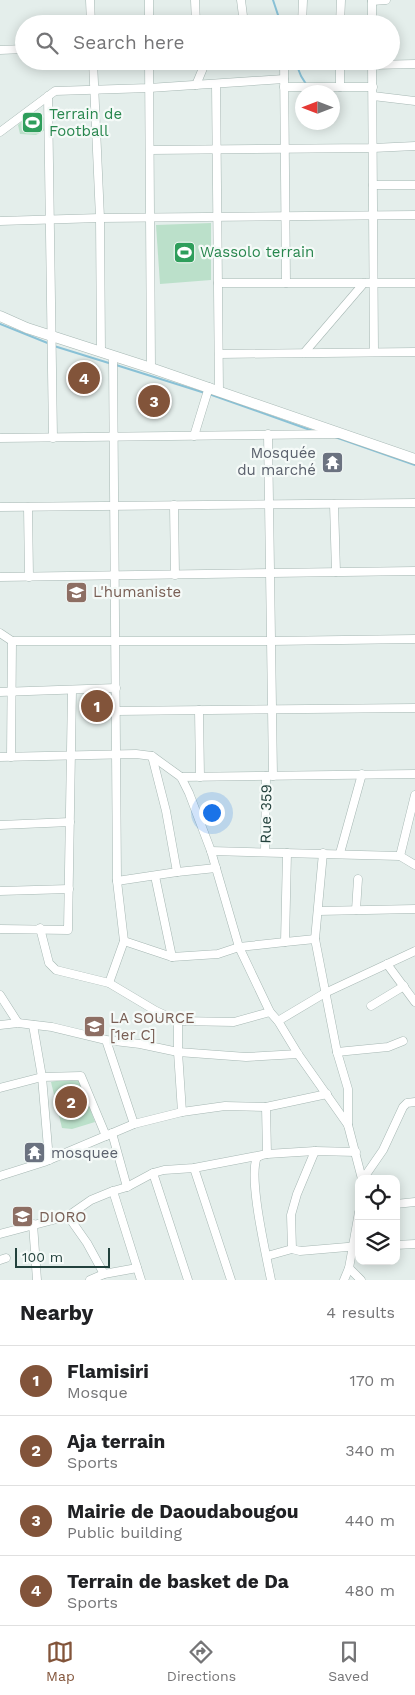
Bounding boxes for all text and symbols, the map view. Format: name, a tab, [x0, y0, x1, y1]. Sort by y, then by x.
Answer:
search box	[15, 15, 400, 70]
icon: search	[33, 29, 61, 57]
text: Search here	[73, 31, 184, 54]
north arrow	[295, 85, 340, 130]
place label: Terrain de Football	[49, 105, 122, 140]
sports icon: Terrain de Football	[21, 111, 45, 135]
sports icon: Wassolo terrain	[172, 240, 196, 264]
place label: Wassolo terrain	[200, 243, 314, 261]
pin: 4	[68, 359, 100, 397]
pin: 3	[138, 382, 170, 420]
place label: Mosquée du marché	[237, 444, 316, 479]
temple icon: Mosquée du marché	[320, 450, 344, 474]
school or university icon: L'humaniste	[65, 580, 89, 604]
place label: L'humaniste	[93, 583, 181, 601]
pin: 1	[81, 687, 113, 725]
street label: Rue 359	[256, 784, 276, 844]
your location	[199, 800, 225, 826]
place label: LA SOURCE [1er C]	[110, 1009, 195, 1044]
school or university icon: LA SOURCE [1er C]	[82, 1015, 106, 1039]
pin: 2	[55, 1083, 87, 1121]
temple icon: mosquee	[23, 1141, 47, 1165]
place label: mosquee	[51, 1144, 118, 1162]
map controls	[355, 1175, 400, 1265]
button: locate	[355, 1175, 400, 1220]
school or university icon: DIORO	[11, 1205, 35, 1229]
place label: DIORO	[39, 1208, 87, 1226]
button: layers	[355, 1220, 400, 1265]
scale bar	[15, 1245, 110, 1268]
text: 100 m	[22, 1249, 63, 1265]
text: Nearby	[20, 1300, 93, 1325]
text: 4 results	[326, 1303, 395, 1322]
text: Flamisiri	[67, 1360, 149, 1383]
text: 1	[33, 1371, 39, 1390]
text: 170 m	[349, 1371, 395, 1390]
text: Mosque	[67, 1383, 128, 1402]
text: Aja terrain	[67, 1430, 165, 1453]
text: 2	[31, 1441, 41, 1460]
text: 340 m	[345, 1441, 395, 1460]
text: Sports	[67, 1453, 118, 1472]
text: Mairie de Daoudabougou	[67, 1500, 299, 1523]
text: 3	[31, 1511, 41, 1530]
text: 440 m	[345, 1511, 395, 1530]
text: Public building	[67, 1523, 182, 1542]
text: Terrain de basket de Da	[67, 1570, 289, 1593]
text: 4	[31, 1581, 41, 1600]
text: 480 m	[345, 1581, 395, 1600]
text: Sports	[67, 1593, 118, 1612]
tab: Map	[46, 1638, 75, 1684]
tab: Directions	[167, 1638, 236, 1684]
tab: Saved	[328, 1638, 369, 1684]

